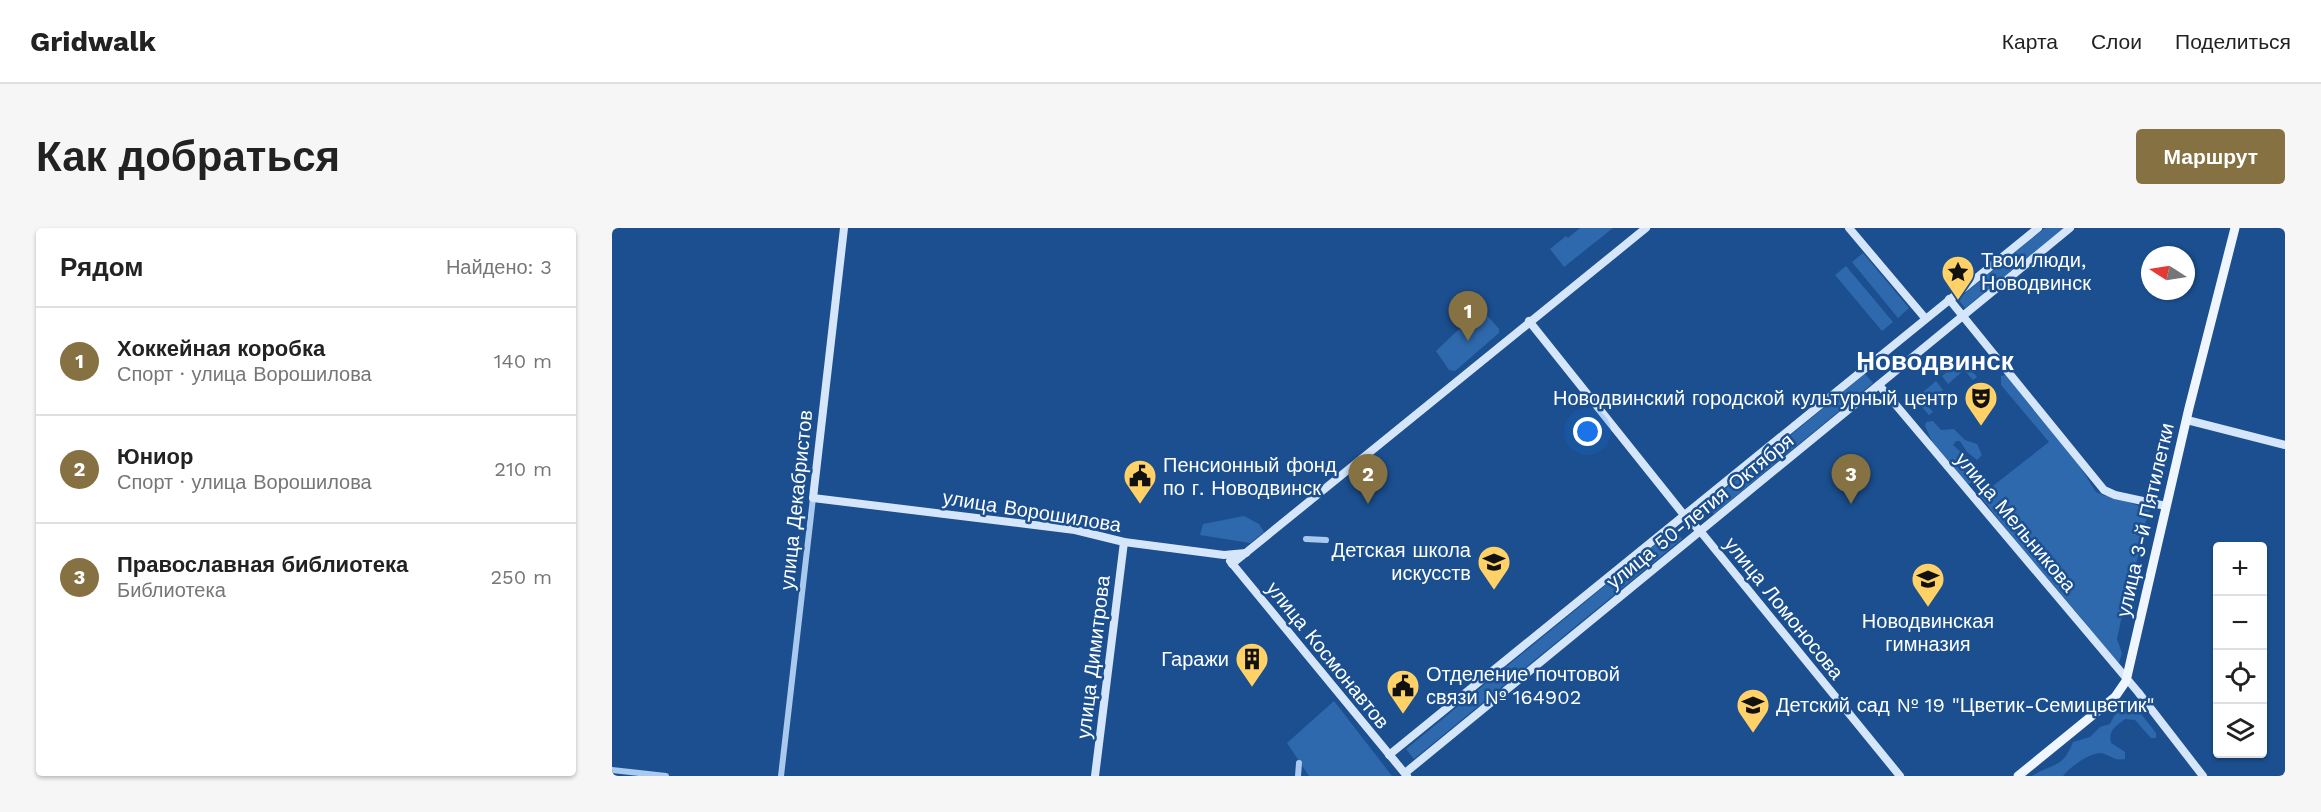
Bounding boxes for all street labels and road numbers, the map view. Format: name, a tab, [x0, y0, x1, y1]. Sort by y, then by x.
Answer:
street label: улица Декабристов	[775, 409, 817, 591]
street label: улица 3-й Пятилетки	[2111, 421, 2179, 619]
street label: улица 50-летия Октября	[1602, 428, 1798, 594]
street label: улица Мельникова	[1951, 447, 2082, 597]
street label: улица Ворошилова	[941, 485, 1124, 537]
street label: улица Ломоносова	[1719, 532, 1849, 685]
street label: улица Димитрова	[1071, 573, 1115, 740]
street label: улица Космонавтов	[1261, 577, 1395, 733]

